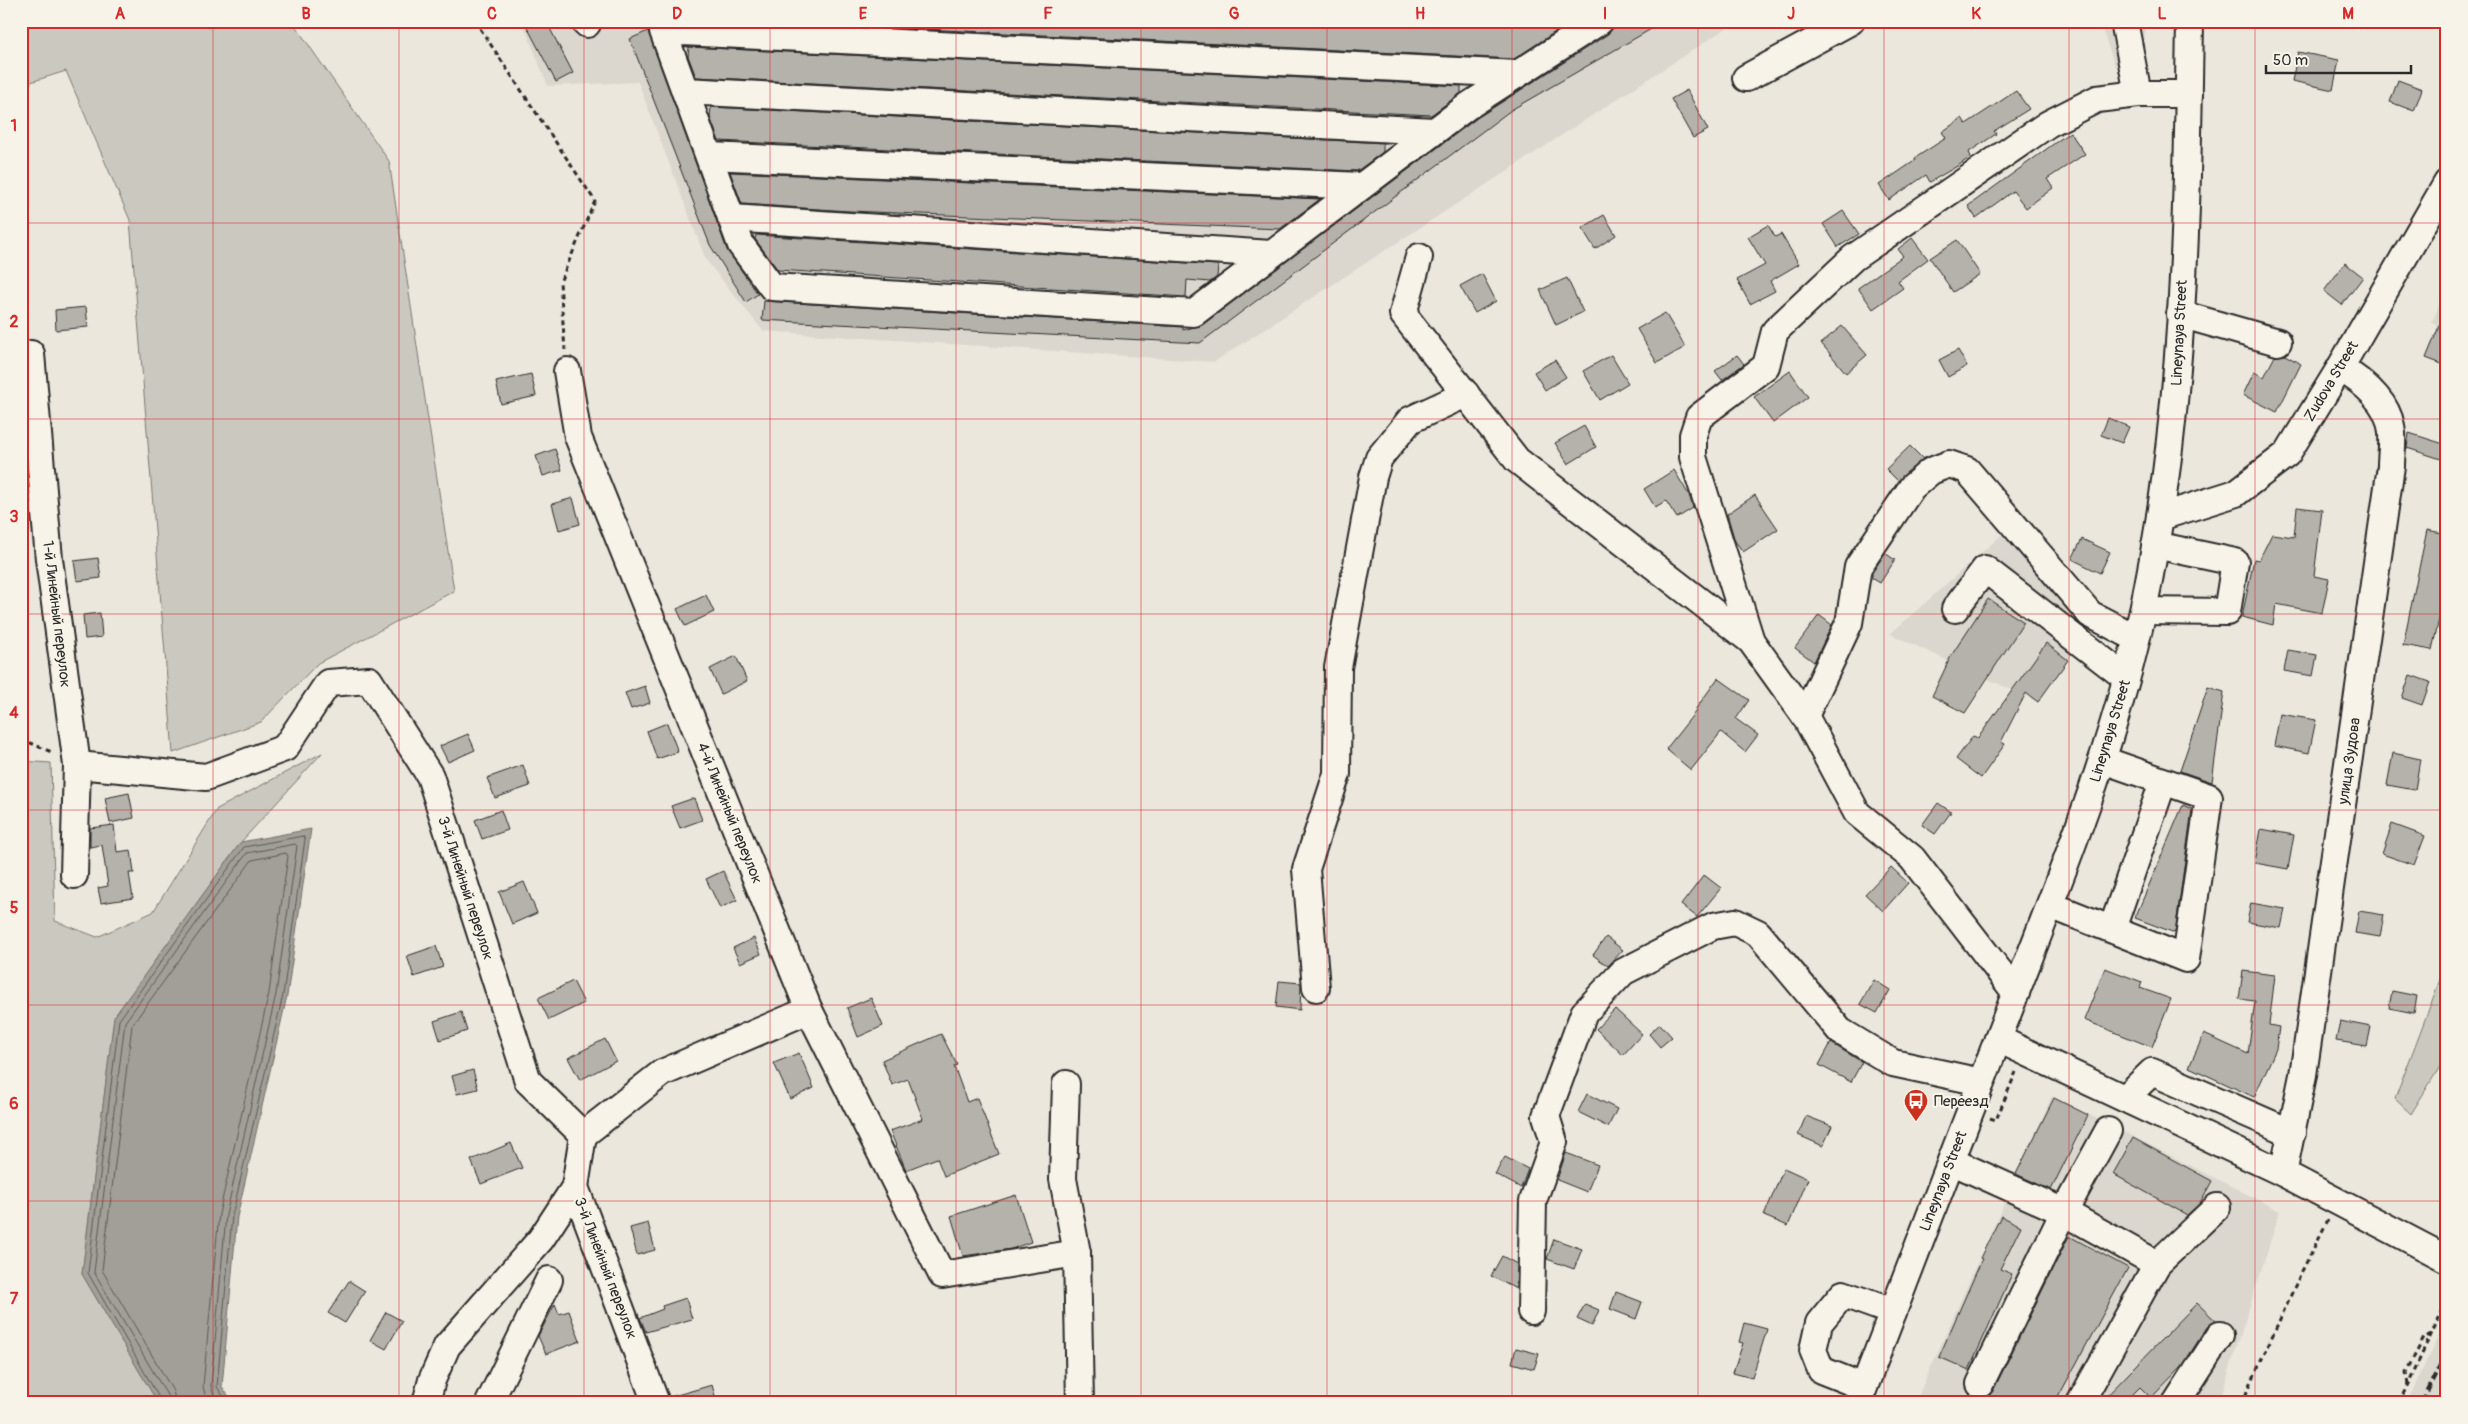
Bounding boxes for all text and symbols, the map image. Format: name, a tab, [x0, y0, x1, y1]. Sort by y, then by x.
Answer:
text: A	[115, 4, 126, 24]
text: B	[301, 4, 311, 24]
text: C	[487, 4, 497, 24]
text: D	[672, 4, 682, 24]
text: E	[859, 4, 868, 24]
text: F	[1043, 4, 1053, 24]
text: G	[1229, 4, 1240, 24]
text: H	[1415, 4, 1425, 24]
text: I	[1603, 4, 1607, 24]
text: J	[1787, 4, 1795, 24]
text: K	[1971, 4, 1981, 24]
text: L	[2157, 4, 2167, 24]
text: M	[2342, 4, 2354, 24]
scale bar	[2266, 42, 2410, 74]
text: 50 m	[2273, 51, 2308, 70]
text: 1	[11, 116, 17, 136]
street label: Lineynaya Street	[2167, 279, 2192, 386]
text: 2	[10, 312, 19, 332]
street label: Zudova Street	[2300, 337, 2363, 425]
text: 3	[10, 507, 19, 527]
street label: 1-й Линейный переулок	[38, 540, 75, 689]
street label: Lineynaya Street	[2086, 677, 2135, 785]
text: 4	[9, 703, 19, 723]
street label: улица Зудова	[2334, 716, 2365, 807]
street label: 4-й Линейный переулок	[693, 740, 767, 887]
street label: 3-й Линейный переулок	[433, 814, 498, 963]
text: 5	[10, 898, 19, 918]
bus stop icon: Переезд	[1903, 1088, 1929, 1122]
place label: Переезд	[1934, 1092, 1989, 1111]
text: 6	[9, 1094, 19, 1114]
street label: Lineynaya Street	[1916, 1127, 1972, 1234]
street label: 3-й Линейный переулок	[570, 1195, 641, 1342]
text: 7	[10, 1289, 19, 1309]

